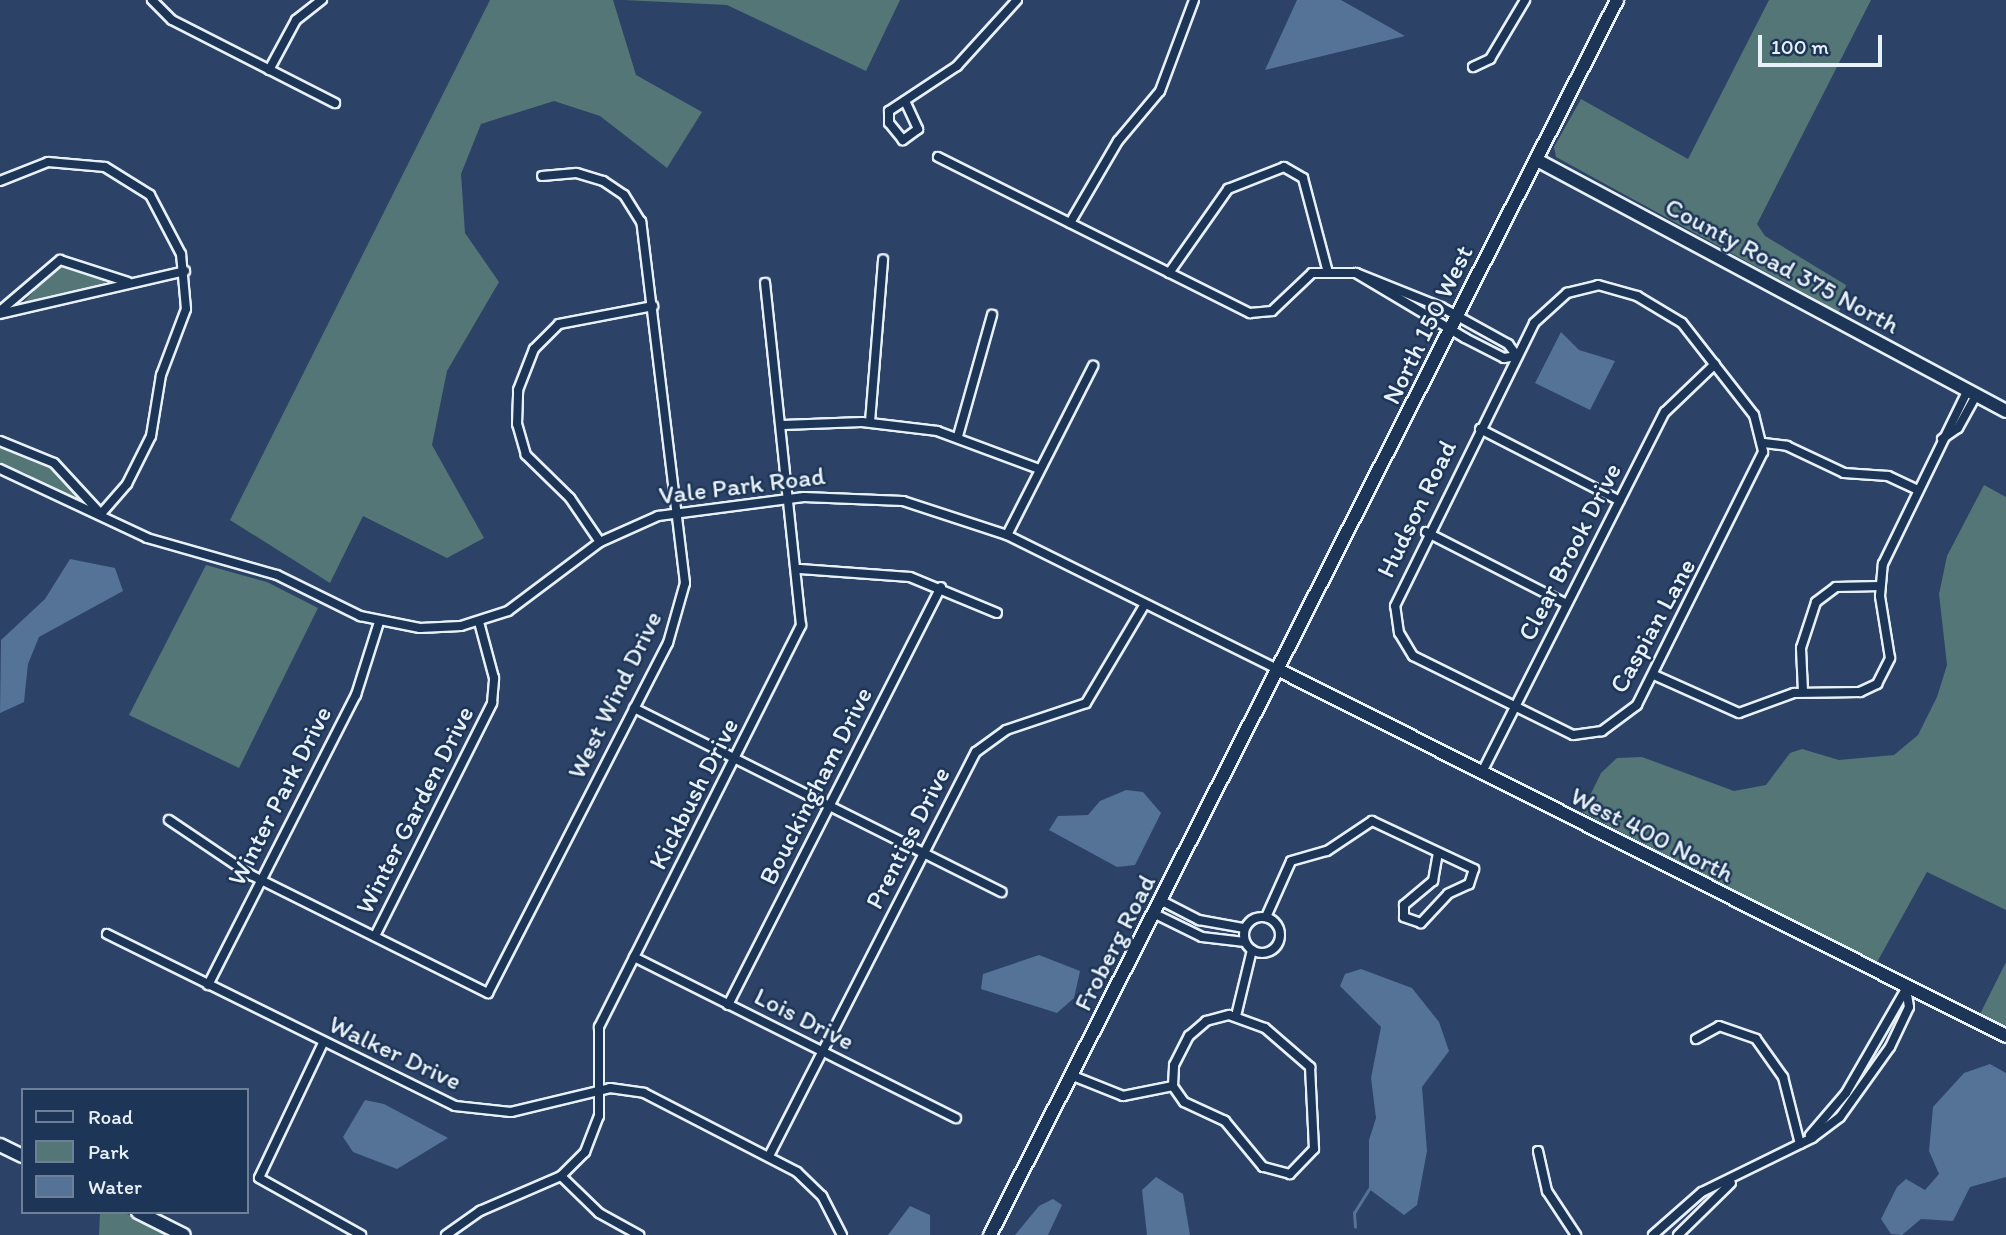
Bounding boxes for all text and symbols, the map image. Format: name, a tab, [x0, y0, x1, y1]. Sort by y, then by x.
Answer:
scale bar	[1761, 21, 1885, 65]
text: 100 m	[1771, 34, 1829, 59]
street label: County Road 375 North	[1660, 191, 1904, 341]
street label: North 150 West	[1376, 240, 1480, 410]
street label: Hudson Road	[1371, 436, 1463, 582]
street label: Clear Brook Drive	[1512, 457, 1628, 647]
street label: Vale Park Road	[658, 460, 826, 512]
street label: Caspian Lane	[1603, 553, 1703, 699]
street label: West Wind Drive	[561, 606, 669, 784]
street label: Bouckingham Drive	[753, 682, 879, 890]
street label: Winter Park Drive	[221, 701, 339, 891]
street label: Winter Garden Drive	[349, 701, 481, 919]
street label: Kickbush Drive	[642, 713, 746, 875]
street label: Prentiss Drive	[859, 762, 957, 914]
street label: West 400 North	[1565, 780, 1739, 890]
street label: Froberg Road	[1067, 870, 1163, 1016]
street label: Lois Drive	[748, 980, 860, 1058]
street label: Walker Drive	[324, 1009, 466, 1097]
legend	[21, 1088, 248, 1214]
text: Road	[88, 1104, 133, 1129]
text: Park	[88, 1139, 129, 1164]
text: Water	[88, 1174, 142, 1199]

